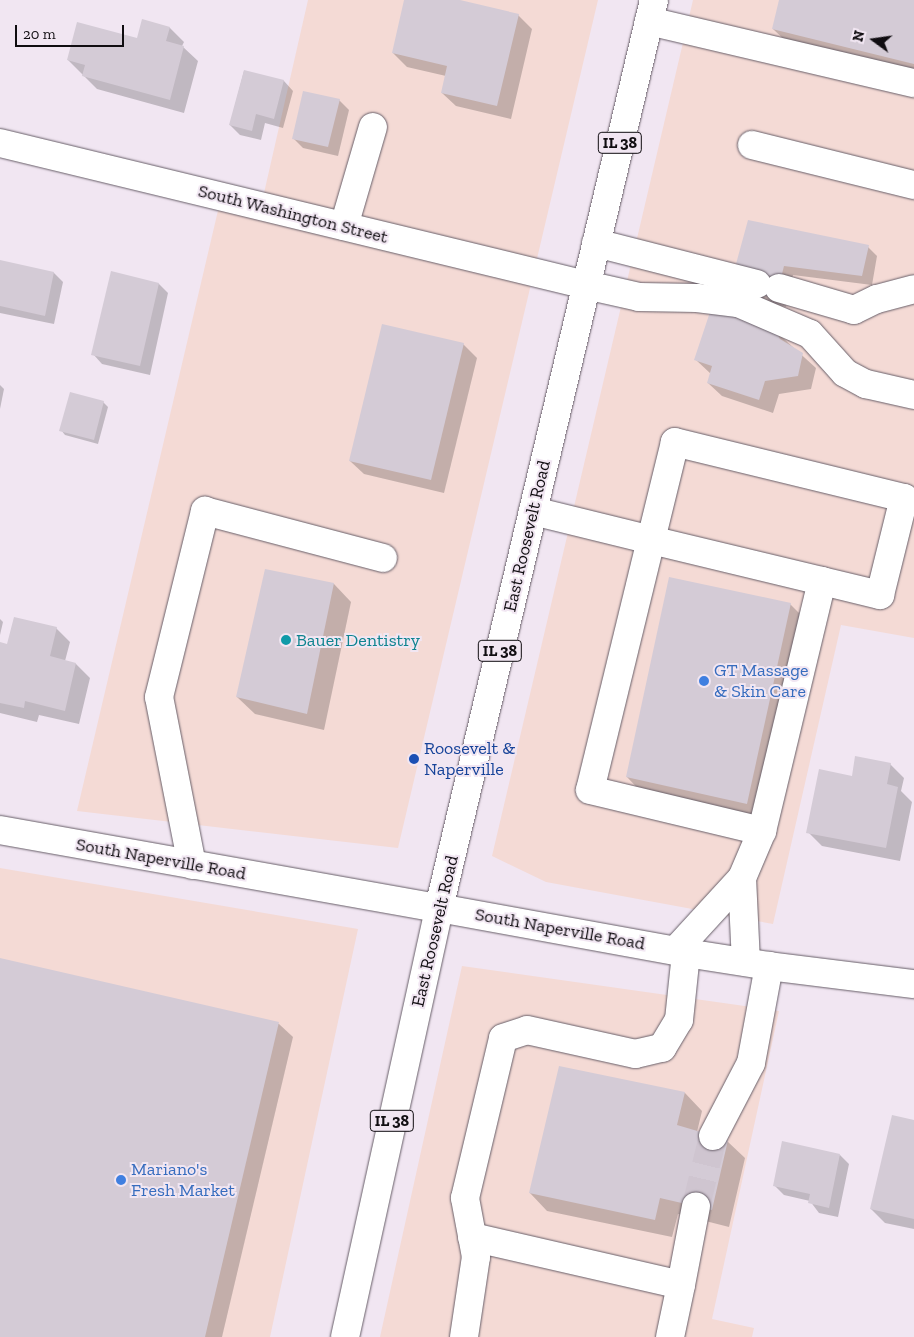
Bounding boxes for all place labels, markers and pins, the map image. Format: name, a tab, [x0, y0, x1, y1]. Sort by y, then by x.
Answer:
place label: Bauer Dentistry	[296, 629, 420, 651]
marker: Bauer Dentistry	[280, 634, 292, 646]
place label: GT Massage & Skin Care	[714, 660, 809, 702]
marker: GT Massage & Skin Care	[698, 675, 710, 687]
place label: Roosevelt & Naperville	[424, 738, 515, 781]
marker: Roosevelt & Naperville	[408, 753, 420, 765]
place label: Mariano's Fresh Market	[131, 1159, 235, 1202]
marker: Mariano's Fresh Market	[115, 1174, 127, 1186]

